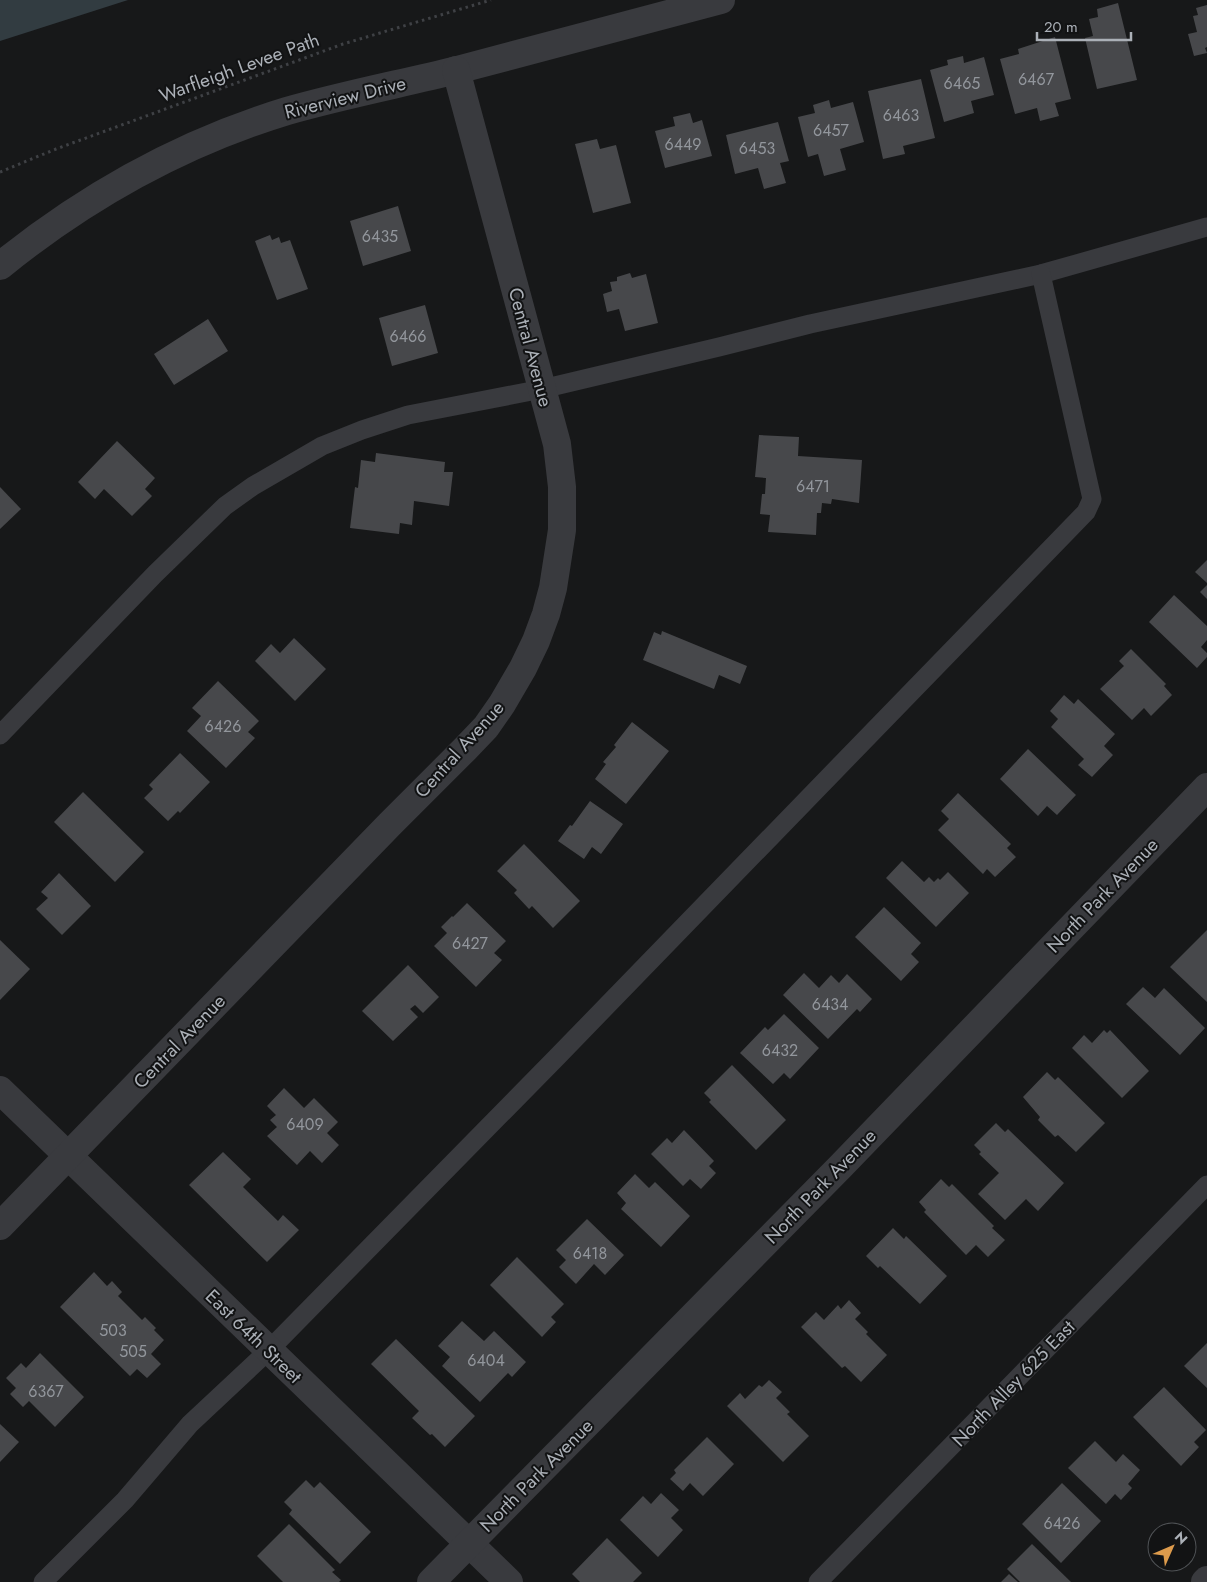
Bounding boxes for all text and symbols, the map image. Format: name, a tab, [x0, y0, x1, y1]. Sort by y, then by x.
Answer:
scale bar	[1037, 10, 1131, 42]
text: 20 m	[1044, 16, 1078, 38]
street label: Warfleigh Levee Path	[155, 26, 323, 109]
house number: 6467	[1018, 68, 1055, 91]
street label: Riverview Drive	[282, 69, 409, 126]
house number: 6465	[944, 72, 980, 95]
house number: 6463	[883, 104, 920, 127]
house number: 6457	[813, 119, 850, 142]
house number: 6449	[664, 133, 702, 156]
house number: 6453	[739, 137, 775, 160]
house number: 6435	[362, 225, 398, 248]
street label: Central Avenue	[502, 285, 559, 410]
house number: 6466	[390, 325, 426, 348]
house number: 6471	[796, 475, 830, 498]
street label: Central Avenue	[408, 695, 510, 804]
house number: 6426	[205, 715, 241, 738]
street label: North Park Avenue	[1040, 832, 1165, 959]
house number: 6427	[452, 932, 489, 955]
street label: Central Avenue	[127, 988, 232, 1095]
house number: 6434	[812, 993, 848, 1016]
house number: 6432	[762, 1039, 798, 1062]
house number: 6409	[286, 1113, 324, 1136]
street label: North Park Avenue	[758, 1123, 883, 1250]
house number: 6418	[573, 1242, 607, 1265]
street label: East 64th Street	[199, 1283, 308, 1390]
street label: North Alley 625 East	[946, 1314, 1081, 1453]
house number: 503	[99, 1319, 127, 1342]
house number: 505	[119, 1340, 147, 1363]
house number: 6404	[467, 1349, 505, 1372]
house number: 6367	[28, 1380, 64, 1403]
street label: North Park Avenue	[474, 1412, 599, 1538]
house number: 6426	[1044, 1512, 1080, 1535]
north arrow	[1147, 1522, 1197, 1572]
text: N	[1170, 1527, 1192, 1549]

